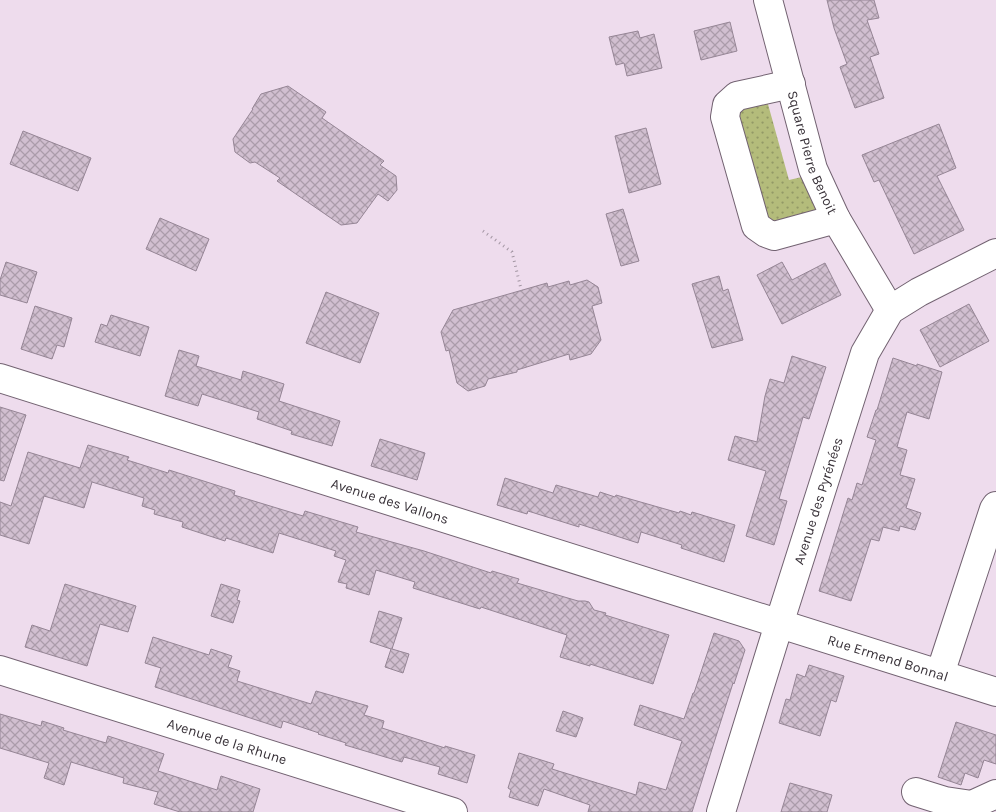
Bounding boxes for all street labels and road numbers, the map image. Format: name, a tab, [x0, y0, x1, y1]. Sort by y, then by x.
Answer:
street label: Square Pierre Benoit	[784, 89, 841, 217]
street label: Avenue des Pyrénées	[790, 435, 846, 566]
street label: Avenue des Vallons	[329, 475, 451, 527]
street label: Rue Ermend Bonnal	[825, 631, 950, 685]
street label: Avenue de la Rhune	[165, 714, 289, 768]

